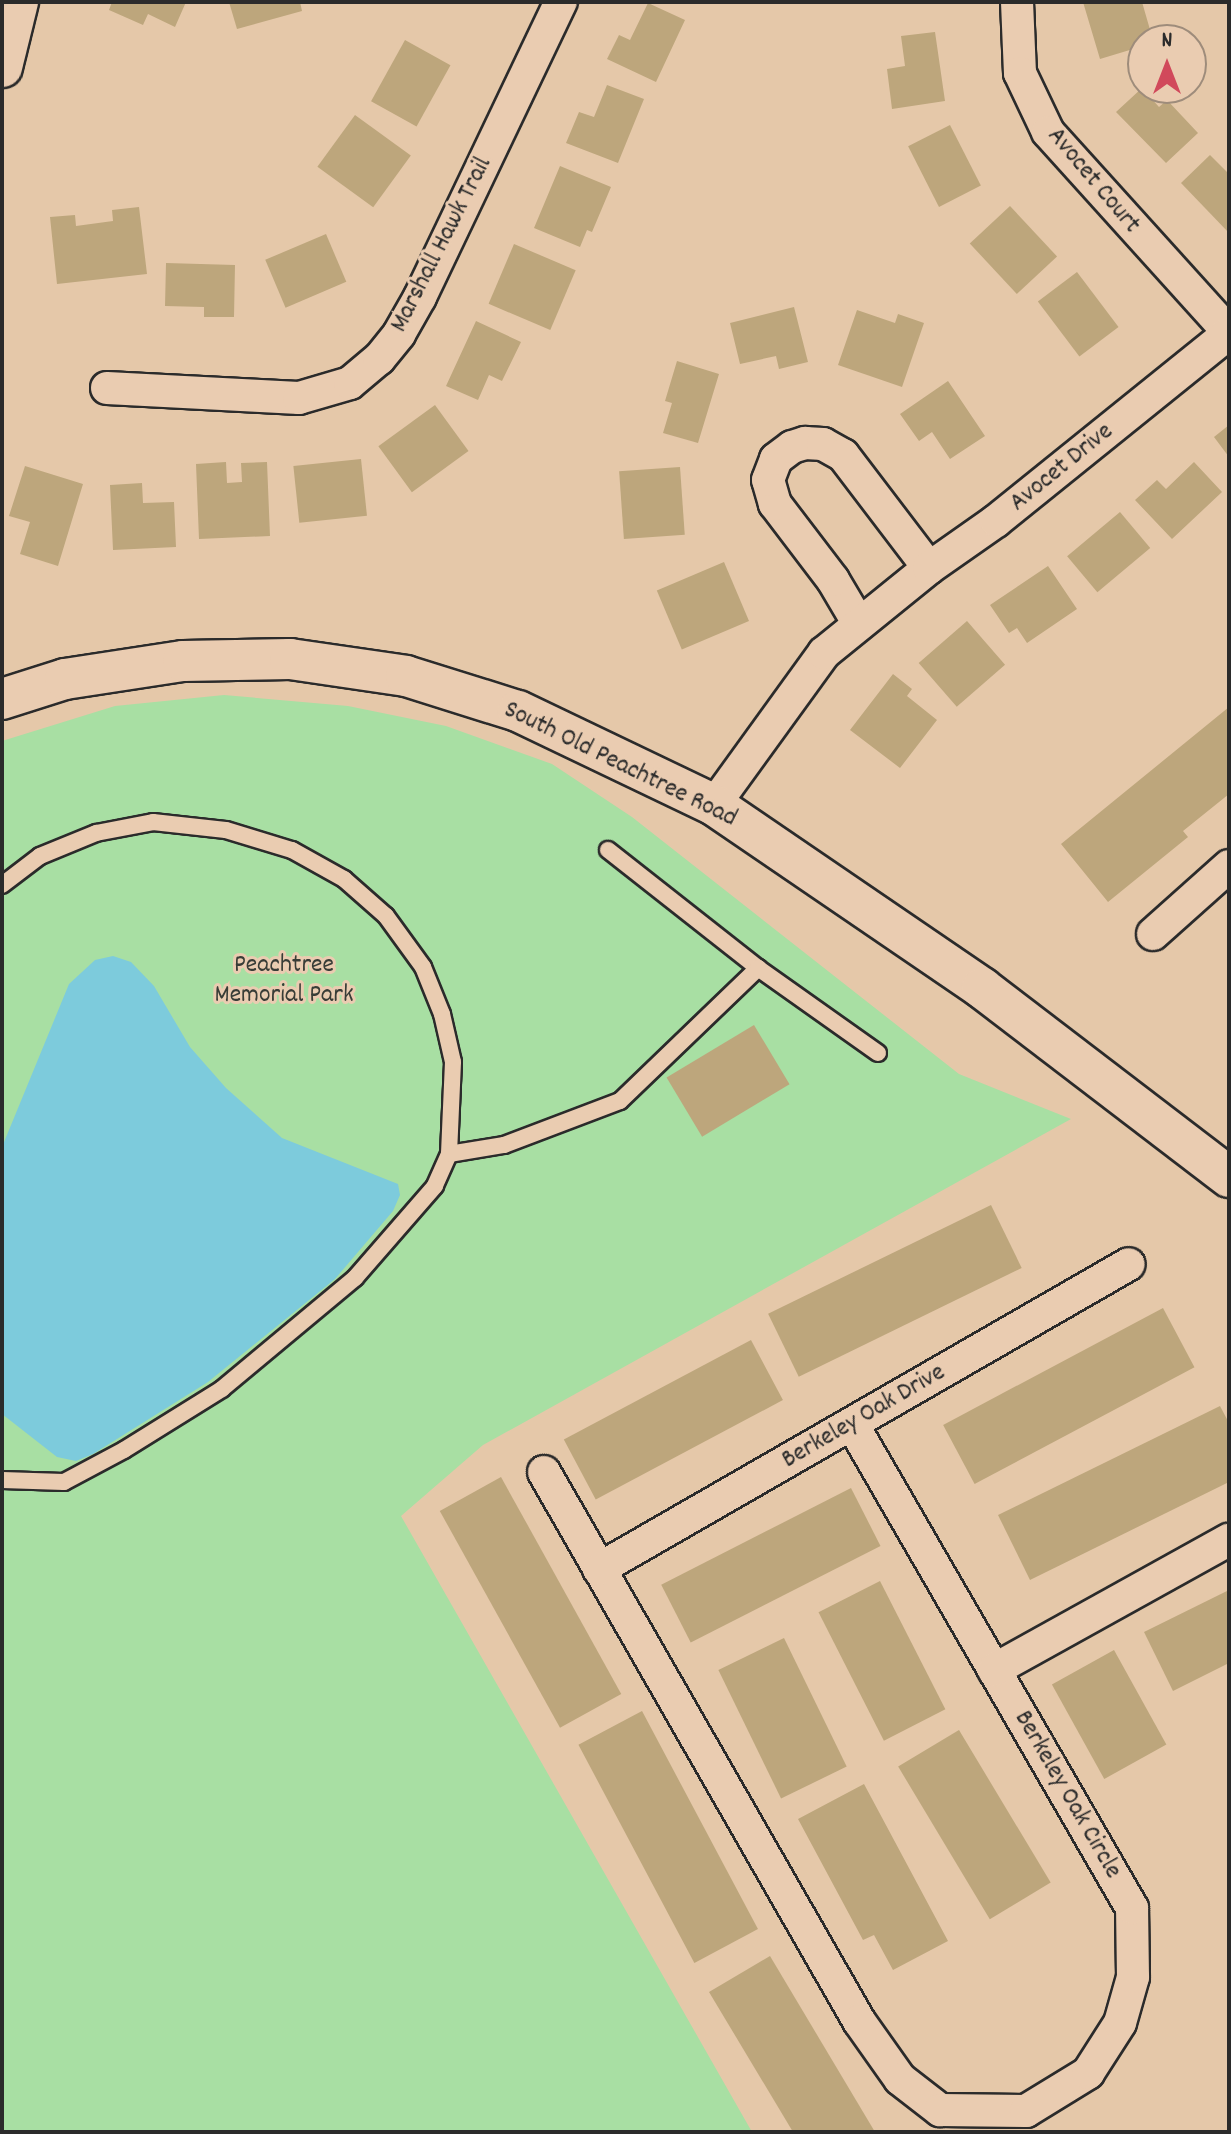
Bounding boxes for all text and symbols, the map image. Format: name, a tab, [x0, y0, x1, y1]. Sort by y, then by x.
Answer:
north arrow	[1127, 24, 1207, 104]
text: N	[1162, 26, 1172, 57]
street label: Avocet Court	[1040, 122, 1146, 240]
street label: Marshall Hawk Trail	[384, 152, 500, 338]
street label: Avocet Drive	[1004, 417, 1120, 519]
street label: South Old Peachtree Road	[498, 695, 742, 835]
park label: Peachtree Memorial Park	[214, 950, 354, 1012]
street label: Berkeley Oak Drive	[777, 1358, 951, 1476]
street label: Berkeley Oak Circle	[1006, 1705, 1128, 1885]

